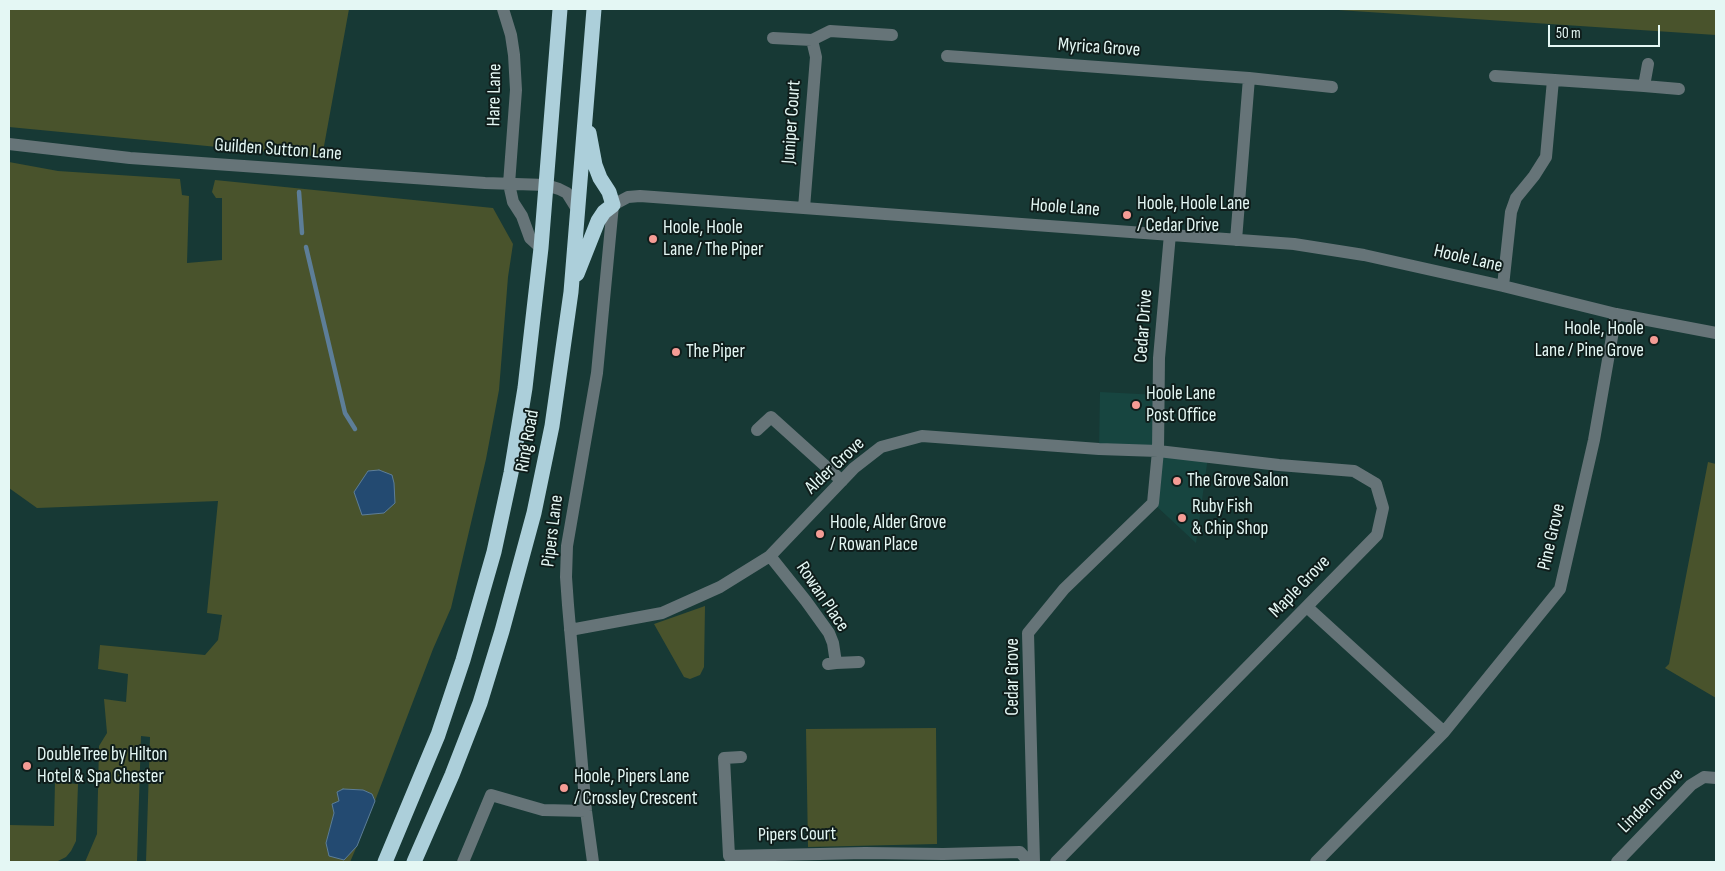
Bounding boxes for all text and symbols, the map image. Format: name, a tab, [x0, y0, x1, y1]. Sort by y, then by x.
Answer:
scale bar	[1550, 15, 1662, 47]
text: 50 m	[1556, 24, 1581, 43]
street label: Myrica Grove	[1057, 34, 1141, 62]
street label: Hare Lane	[483, 63, 507, 127]
street label: Juniper Court	[778, 79, 806, 165]
street label: Guilden Sutton Lane	[213, 134, 343, 166]
place label: Hoole, Hoole Lane / Cedar Drive	[1137, 193, 1250, 237]
street label: Hoole Lane	[1029, 194, 1101, 222]
marker: Hoole, Hoole Lane / Cedar Drive	[1121, 209, 1133, 221]
place label: Hoole, Hoole Lane / The Piper	[663, 217, 764, 261]
marker: Hoole, Hoole Lane / The Piper	[647, 233, 659, 245]
street label: Hoole Lane	[1431, 240, 1505, 278]
street label: Cedar Drive	[1130, 289, 1158, 363]
place label: Hoole, Hoole Lane / Pine Grove	[1535, 318, 1644, 362]
marker: Hoole, Hoole Lane / Pine Grove	[1648, 334, 1660, 346]
place label: The Piper	[686, 341, 745, 363]
marker: The Piper	[670, 346, 682, 358]
place label: Hoole Lane Post Office	[1146, 383, 1216, 427]
marker: Hoole Lane Post Office	[1130, 399, 1142, 411]
street label: Ring Road	[511, 408, 545, 474]
street label: Alder Grove	[800, 433, 870, 499]
place label: The Grove Salon	[1187, 470, 1289, 492]
marker: The Grove Salon	[1171, 475, 1183, 487]
street label: Pipers Lane	[537, 494, 569, 568]
place label: Ruby Fish & Chip Shop	[1192, 496, 1268, 540]
street label: Pine Grove	[1533, 502, 1571, 572]
place label: Hoole, Alder Grove / Rowan Place	[830, 512, 946, 556]
marker: Ruby Fish & Chip Shop	[1176, 512, 1188, 524]
marker: Hoole, Alder Grove / Rowan Place	[814, 528, 826, 540]
street label: Maple Grove	[1265, 551, 1335, 623]
street label: Rowan Place	[790, 558, 854, 636]
street label: Cedar Grove	[1002, 638, 1024, 716]
place label: DoubleTree by Hilton Hotel & Spa Chester	[37, 744, 167, 788]
marker: DoubleTree by Hilton Hotel & Spa Chester	[21, 760, 33, 772]
street label: Linden Grove	[1614, 764, 1688, 838]
place label: Hoole, Pipers Lane / Crossley Crescent	[574, 766, 698, 810]
marker: Hoole, Pipers Lane / Crossley Crescent	[558, 782, 570, 794]
street label: Pipers Court	[758, 823, 836, 847]

